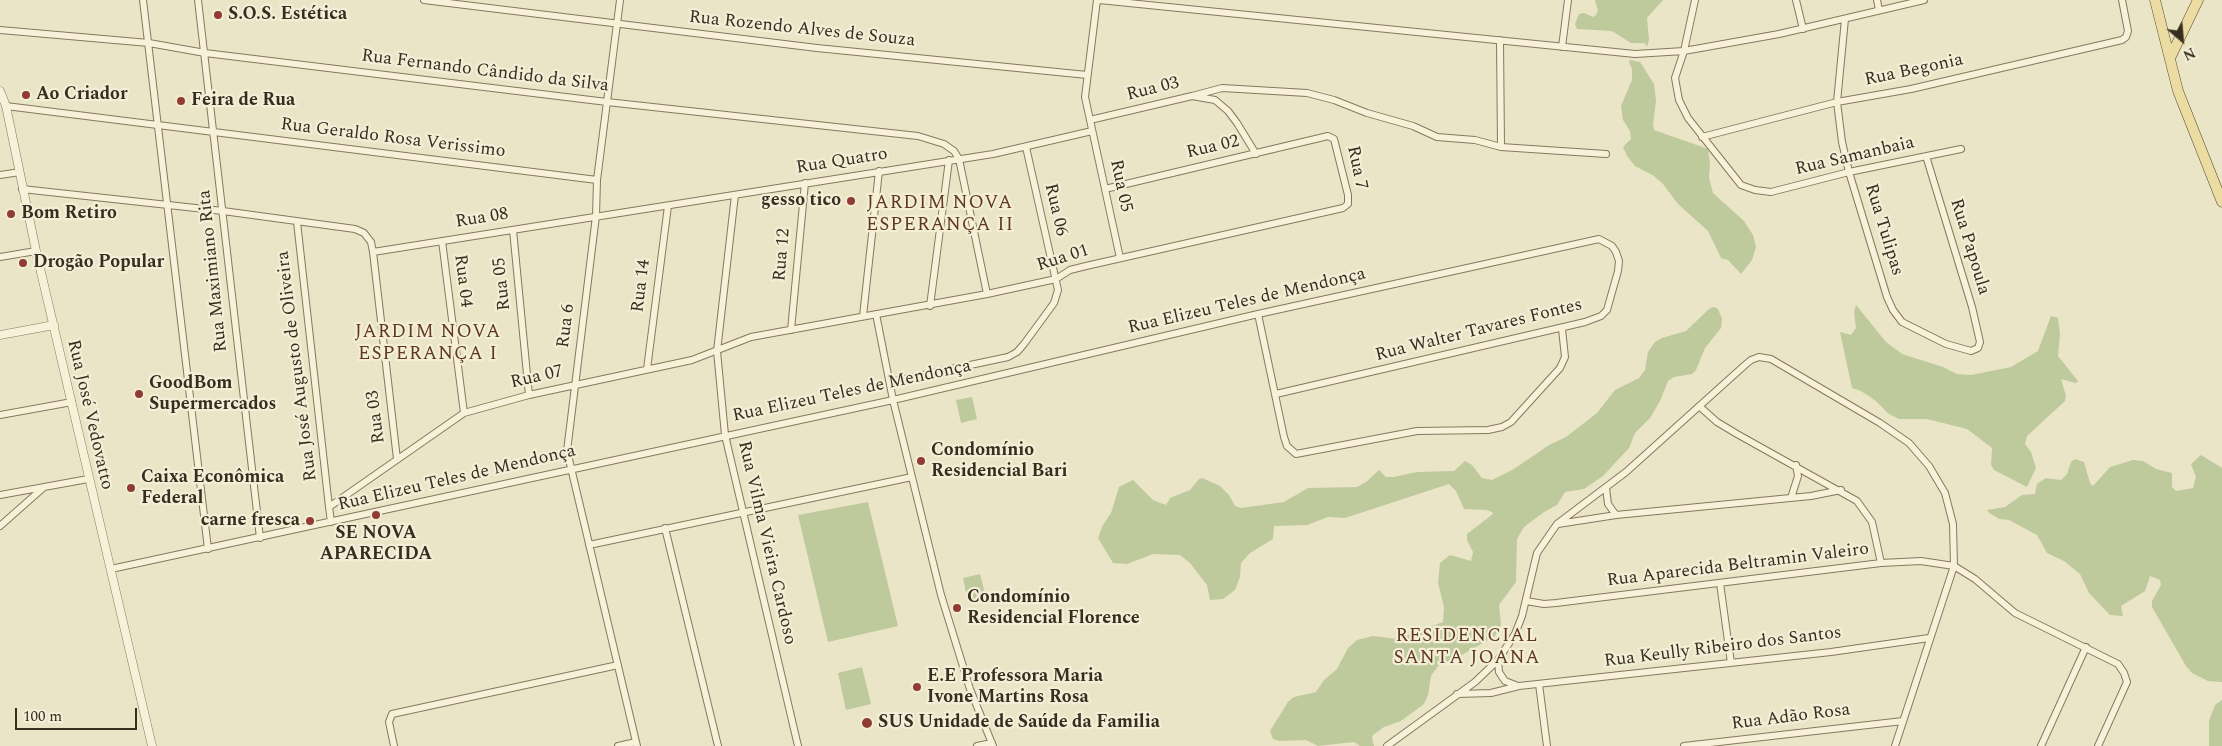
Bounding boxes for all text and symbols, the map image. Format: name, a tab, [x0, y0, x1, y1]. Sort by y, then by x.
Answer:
place label: S.O.S. Estética	[228, 4, 347, 26]
street label: Rua Rozendo Alves de Souza	[688, 7, 916, 53]
marker: S.O.S. Estética	[212, 9, 224, 21]
north arrow	[2157, 15, 2207, 65]
text: N	[2179, 42, 2199, 66]
street label: Rua Fernando Cândido da Silva	[360, 46, 610, 98]
street label: Rua Begonia	[1863, 50, 1965, 92]
street label: Rua 03	[1125, 73, 1181, 107]
place label: Ao Criador	[36, 84, 128, 106]
marker: Ao Criador	[20, 89, 32, 101]
place label: Feira de Rua	[191, 90, 295, 112]
marker: Feira de Rua	[175, 95, 187, 107]
street label: Rua Geraldo Rosa Verissimo	[279, 114, 507, 164]
street label: Rua 02	[1185, 131, 1241, 165]
street label: Rua Samanbaia	[1793, 133, 1917, 181]
street label: Rua Quatro	[795, 144, 889, 180]
street label: Rua 7	[1341, 144, 1371, 192]
street label: Rua 05	[1104, 158, 1136, 214]
street label: Rua Tulipas	[1859, 181, 1907, 279]
street label: Rua 06	[1038, 182, 1072, 238]
street label: Rua Maximiano Rita	[195, 189, 233, 353]
place label: gesso tico	[761, 190, 841, 212]
district label: JARDIM NOVA ESPERANÇA II	[864, 193, 1016, 237]
marker: gesso tico	[845, 195, 857, 207]
street label: Rua Papoula	[1944, 196, 1994, 298]
place label: Bom Retiro	[21, 203, 117, 225]
street label: Rua 08	[454, 204, 510, 234]
marker: Bom Retiro	[5, 208, 17, 220]
street label: Rua 12	[770, 228, 796, 282]
street label: Rua 01	[1034, 240, 1092, 278]
street label: Rua José Augusto de Oliveira	[273, 250, 323, 482]
place label: Drogão Popular	[33, 252, 164, 274]
street label: Rua 04	[448, 253, 476, 309]
street label: Rua 05	[489, 256, 517, 312]
marker: Drogão Popular	[17, 257, 29, 269]
street label: Rua 14	[628, 258, 656, 314]
street label: Rua Elizeu Teles de Mendonça	[1126, 264, 1368, 340]
street label: Rua Walter Tavares Fontes	[1373, 295, 1585, 367]
street label: Rua 6	[554, 303, 580, 349]
district label: JARDIM NOVA ESPERANÇA I	[353, 322, 503, 366]
street label: Rua José Vedovatto	[61, 338, 117, 492]
street label: Rua Elizeu Teles de Mendonça	[731, 356, 973, 428]
street label: Rua 07	[509, 361, 565, 395]
place label: GoodBom Supermercados	[149, 373, 276, 416]
marker: GoodBom Supermercados	[133, 388, 145, 400]
street label: Rua 03	[363, 389, 391, 445]
street label: Rua Vilma Vieira Cardoso	[732, 439, 800, 647]
place label: Condomínio Residencial Bari	[931, 440, 1067, 482]
street label: Rua Elizeu Teles de Mendonça	[336, 441, 578, 517]
marker: Condomínio Residencial Bari	[915, 455, 927, 467]
place label: Caixa Econômica Federal	[141, 467, 284, 509]
marker: Caixa Econômica Federal	[125, 482, 137, 494]
marker: SE NOVA APARECIDA	[370, 509, 382, 521]
place label: carne fresca	[201, 510, 300, 532]
marker: carne fresca	[304, 515, 316, 527]
place label: SE NOVA APARECIDA	[320, 523, 432, 566]
street label: Rua Aparecida Beltramin Valeiro	[1606, 539, 1870, 593]
place label: Condomínio Residencial Florence	[967, 587, 1140, 630]
marker: Condomínio Residencial Florence	[951, 602, 963, 614]
street label: Rua Keully Ribeiro dos Santos	[1603, 623, 1843, 673]
district label: RESIDENCIAL SANTA JOANA	[1392, 626, 1542, 670]
place label: E.E Professora Maria Ivone Martins Rosa	[927, 666, 1103, 709]
marker: E.E Professora Maria Ivone Martins Rosa	[911, 681, 923, 693]
scale bar	[18, 698, 140, 730]
street label: Rua Adão Rosa	[1730, 700, 1852, 736]
text: 100 m	[23, 705, 62, 728]
place label: SUS Unidade de Saúde da Familia	[878, 712, 1160, 734]
marker: SUS Unidade de Saúde da Familia	[860, 716, 874, 730]

